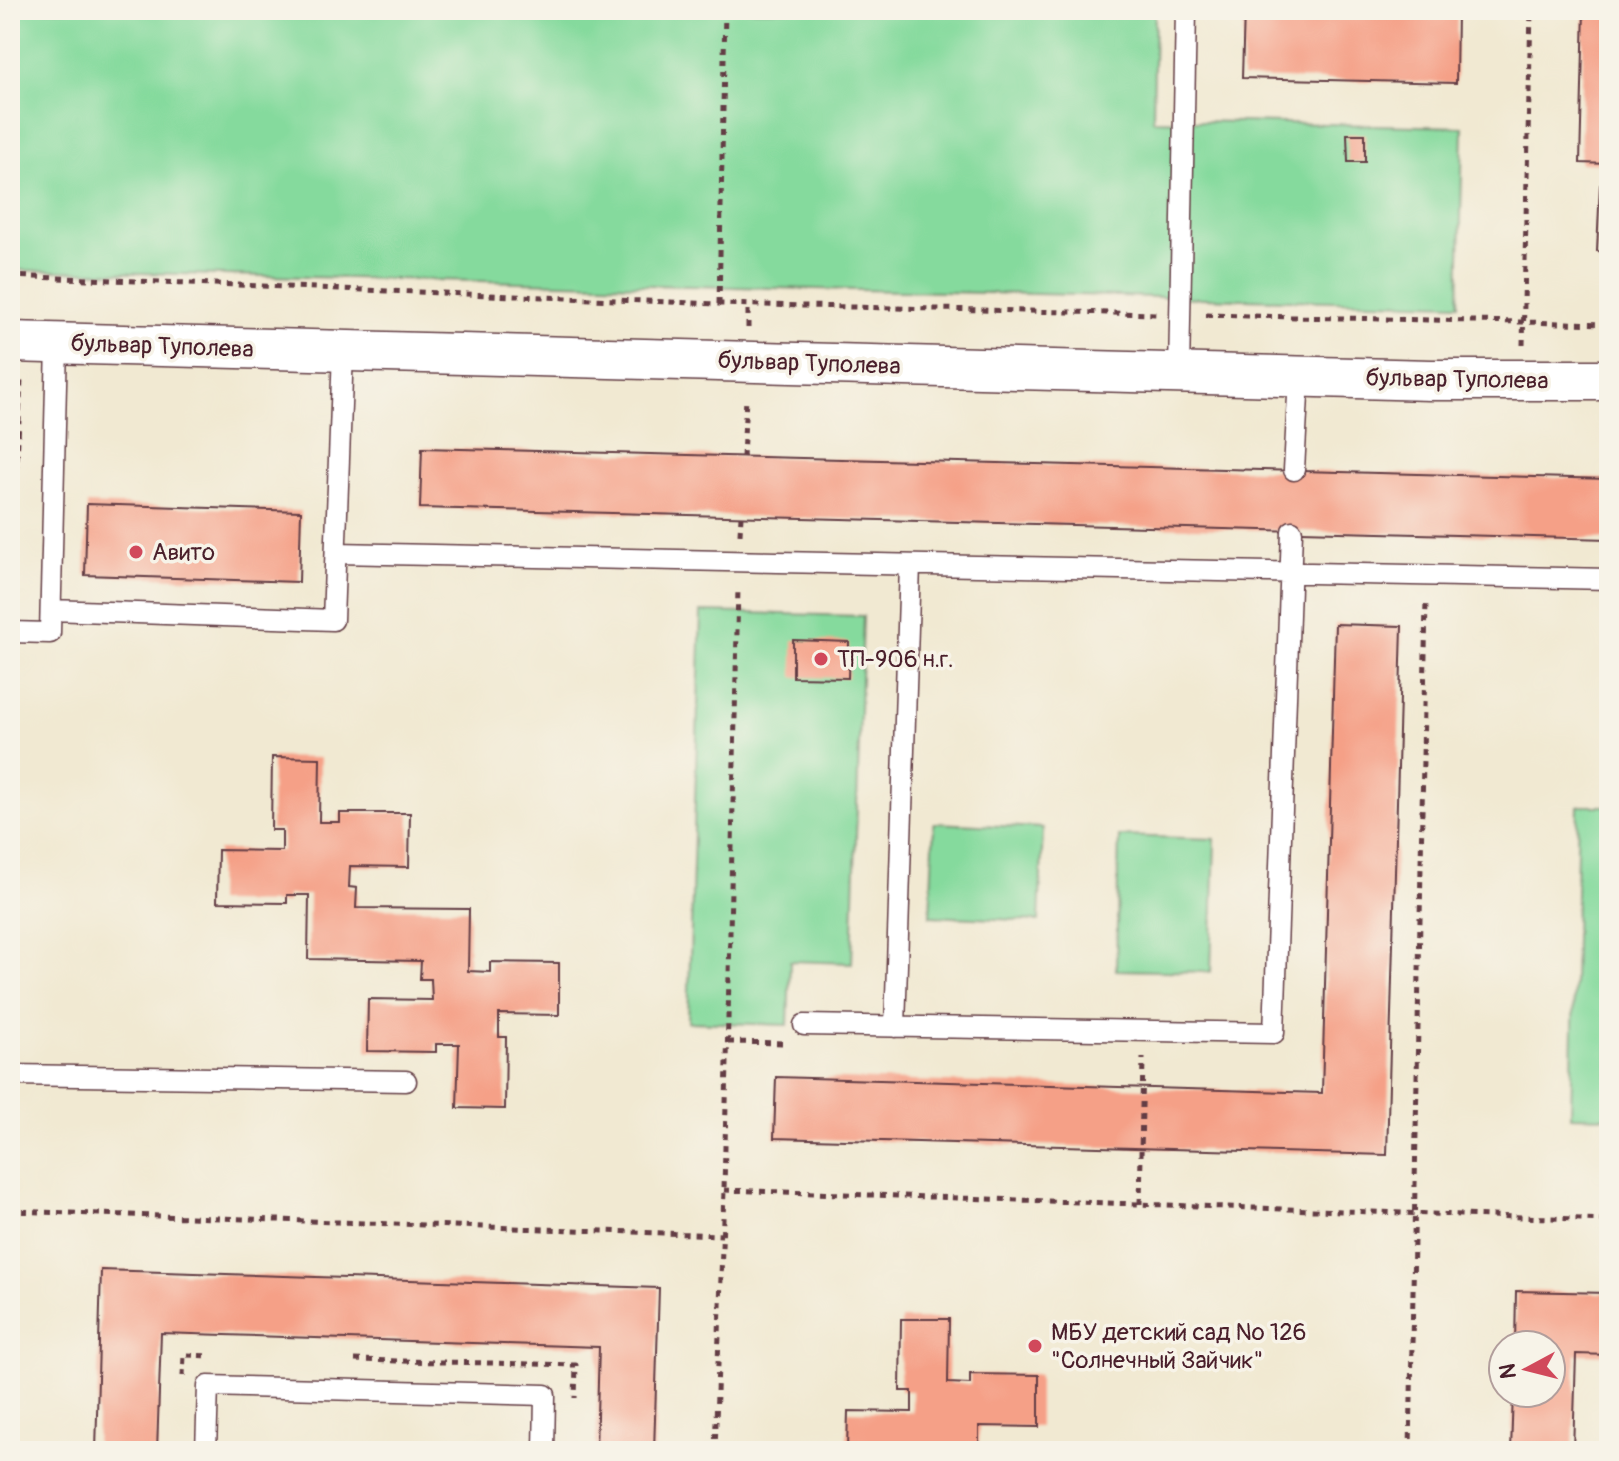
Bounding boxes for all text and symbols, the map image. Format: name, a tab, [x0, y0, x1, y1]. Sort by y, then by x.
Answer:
street label: бульвар Туполева	[70, 329, 254, 364]
street label: бульвар Туполева	[717, 346, 901, 381]
street label: бульвар Туполева	[1365, 363, 1549, 396]
place label: Авито	[152, 538, 215, 567]
marker: Авито	[127, 543, 145, 561]
place label: ТП-906 н.г.	[837, 645, 954, 674]
marker: ТП-906 н.г.	[812, 650, 830, 668]
place label: МБУ детский сад № 126 "Cолнечный Зайчик"	[1051, 1318, 1307, 1375]
north arrow	[1487, 1329, 1567, 1409]
marker: МБУ детский сад № 126 "Cолнечный Зайчик"	[1026, 1337, 1044, 1355]
text: N	[1493, 1362, 1523, 1380]

